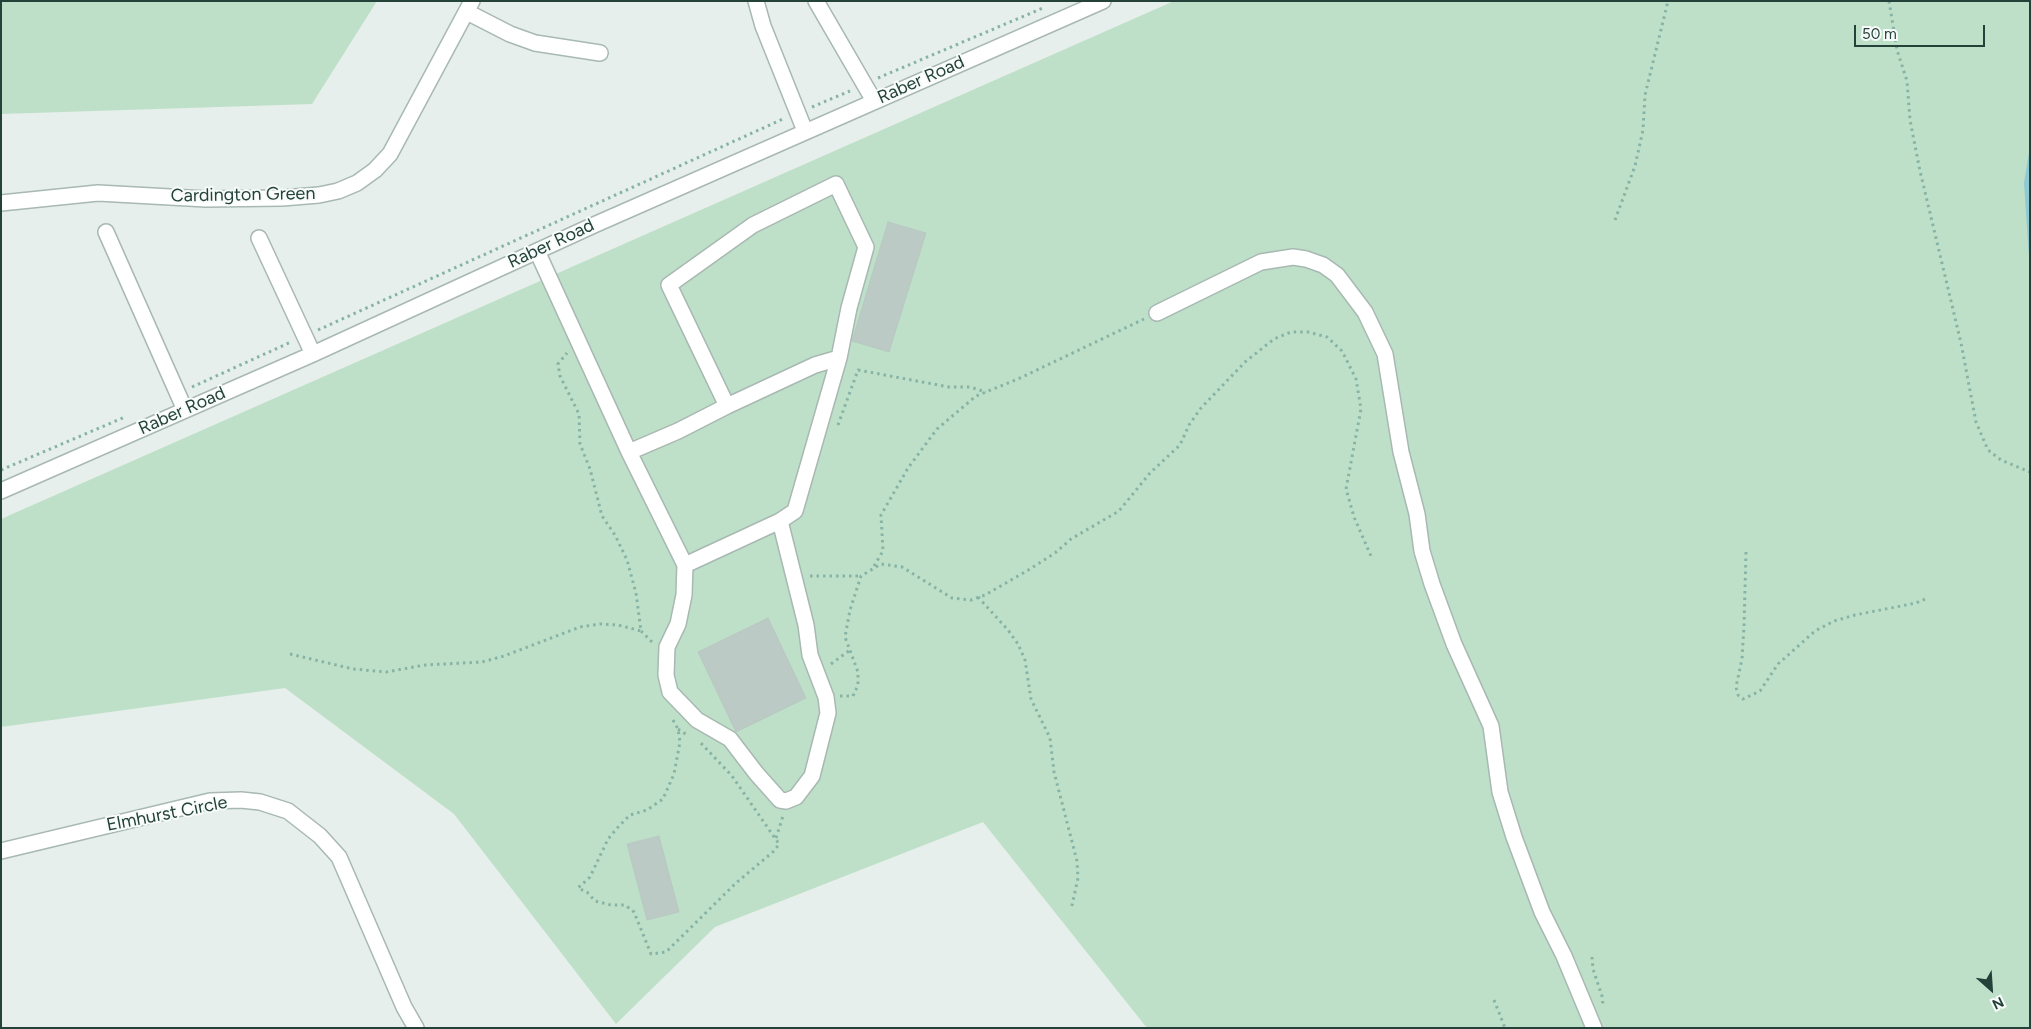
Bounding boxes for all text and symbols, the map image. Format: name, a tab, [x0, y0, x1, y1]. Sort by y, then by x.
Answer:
scale bar	[1856, 15, 1987, 47]
text: 50 m	[1862, 25, 1897, 43]
street label: Raber Road	[874, 51, 968, 109]
street label: Cardington Green	[170, 183, 316, 207]
street label: Raber Road	[504, 215, 598, 273]
street label: Raber Road	[135, 382, 229, 440]
street label: Elmhurst Circle	[105, 792, 229, 836]
north arrow	[1966, 964, 2016, 1014]
text: N	[1989, 993, 2006, 1013]

